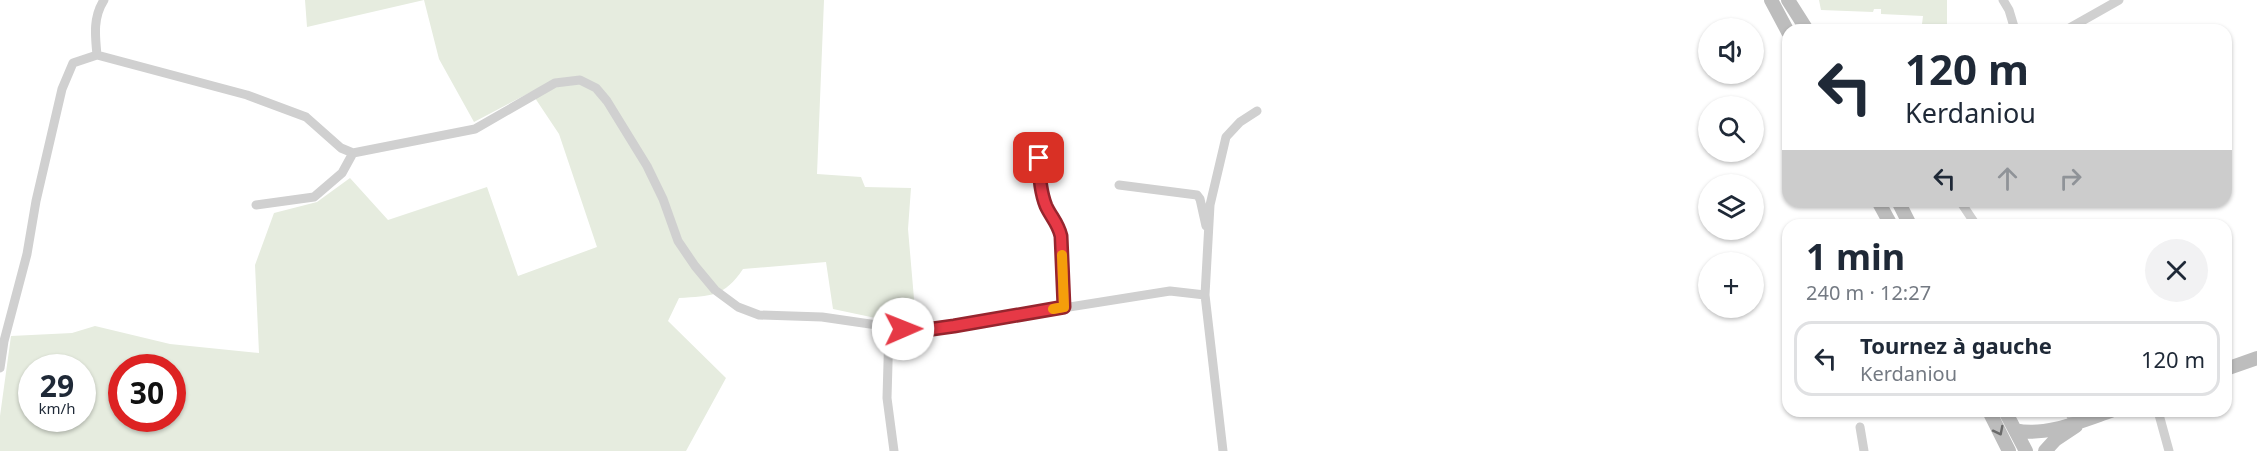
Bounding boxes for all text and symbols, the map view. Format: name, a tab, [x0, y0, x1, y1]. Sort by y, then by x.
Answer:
map controls	[1698, 18, 1764, 318]
button: sound	[1698, 18, 1764, 84]
text: 120 m	[1905, 40, 2029, 97]
icon: left	[1806, 48, 1884, 126]
text: Kerdaniou	[1905, 94, 2036, 131]
button: search	[1698, 96, 1764, 162]
pin	[1013, 132, 1064, 183]
icon: arrive	[1022, 141, 1055, 174]
icon: left	[1928, 162, 1961, 195]
icon: ahead	[1991, 162, 2024, 195]
icon: right	[2054, 162, 2087, 195]
button: layers	[1698, 174, 1764, 240]
text: 1 min	[1806, 232, 1905, 281]
button: close	[2145, 239, 2208, 302]
button: +	[1698, 252, 1764, 318]
text: 240 m · 12:27	[1806, 279, 1931, 306]
position arrow	[871, 297, 935, 361]
text: Tournez à gauche	[1860, 330, 2052, 360]
icon: left	[1809, 342, 1842, 375]
text: 120 m	[2141, 344, 2205, 374]
speed limit sign: 30	[108, 354, 186, 432]
text: Kerdaniou	[1860, 360, 1957, 387]
text: 29	[40, 365, 74, 406]
text: km/h	[39, 398, 75, 418]
one-way arrow	[1992, 425, 2004, 436]

